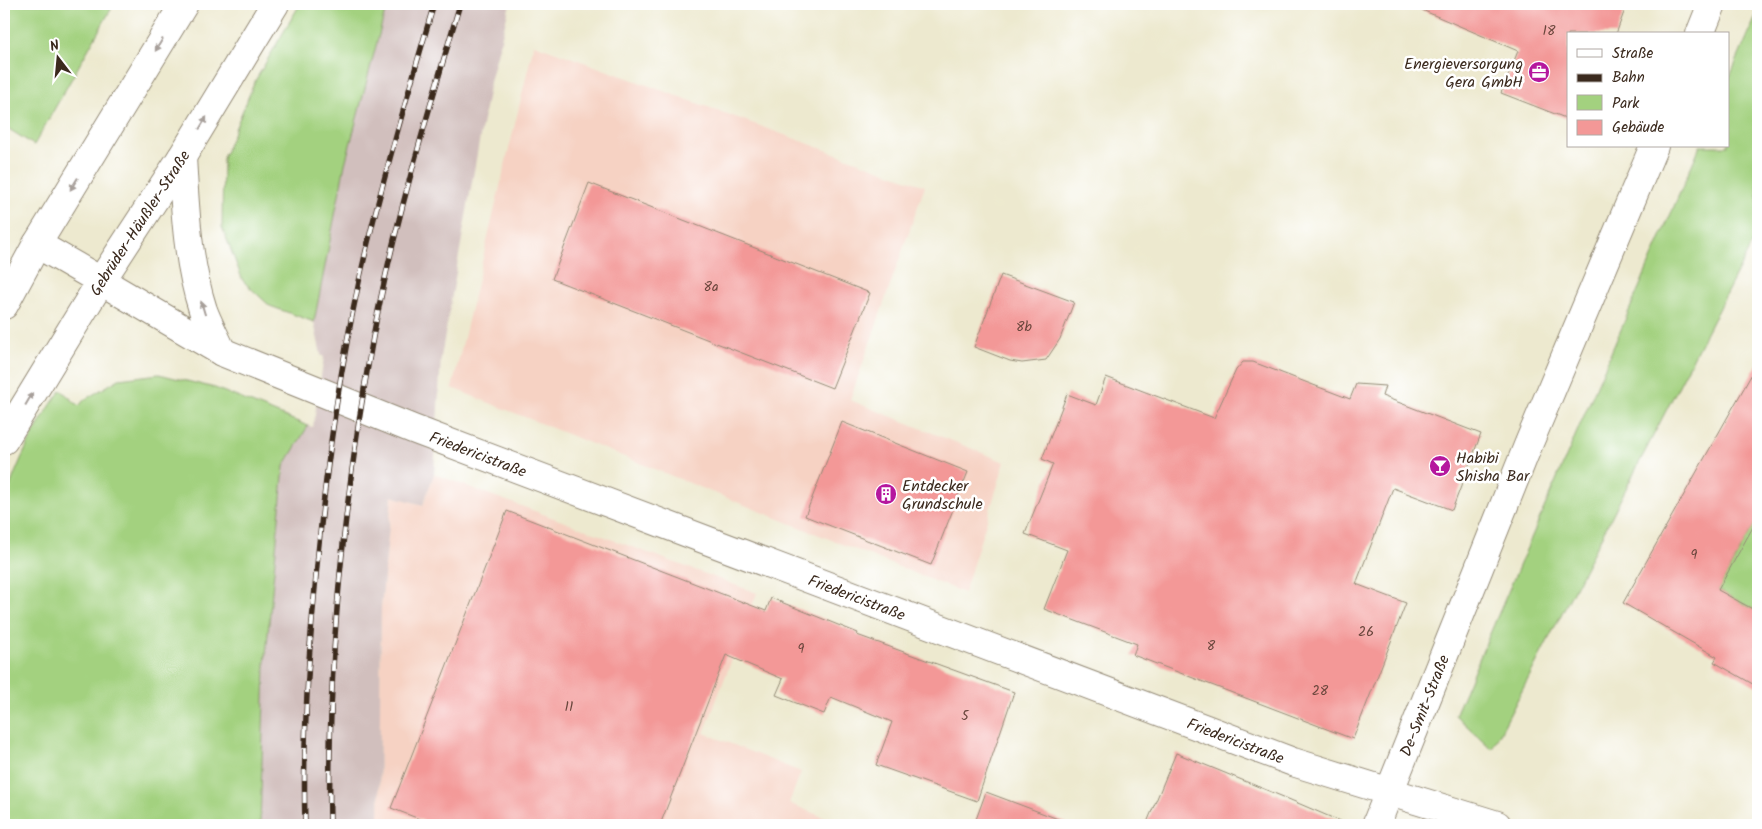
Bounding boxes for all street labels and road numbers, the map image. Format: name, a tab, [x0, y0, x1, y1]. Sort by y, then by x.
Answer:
street label: Gebrüder-Häußler-Straße	[84, 146, 197, 301]
street label: Friedericistraße	[425, 425, 530, 485]
street label: Friedericistraße	[804, 569, 909, 628]
street label: De-Smit-Straße	[1394, 651, 1457, 760]
street label: Friedericistraße	[1183, 712, 1288, 772]

